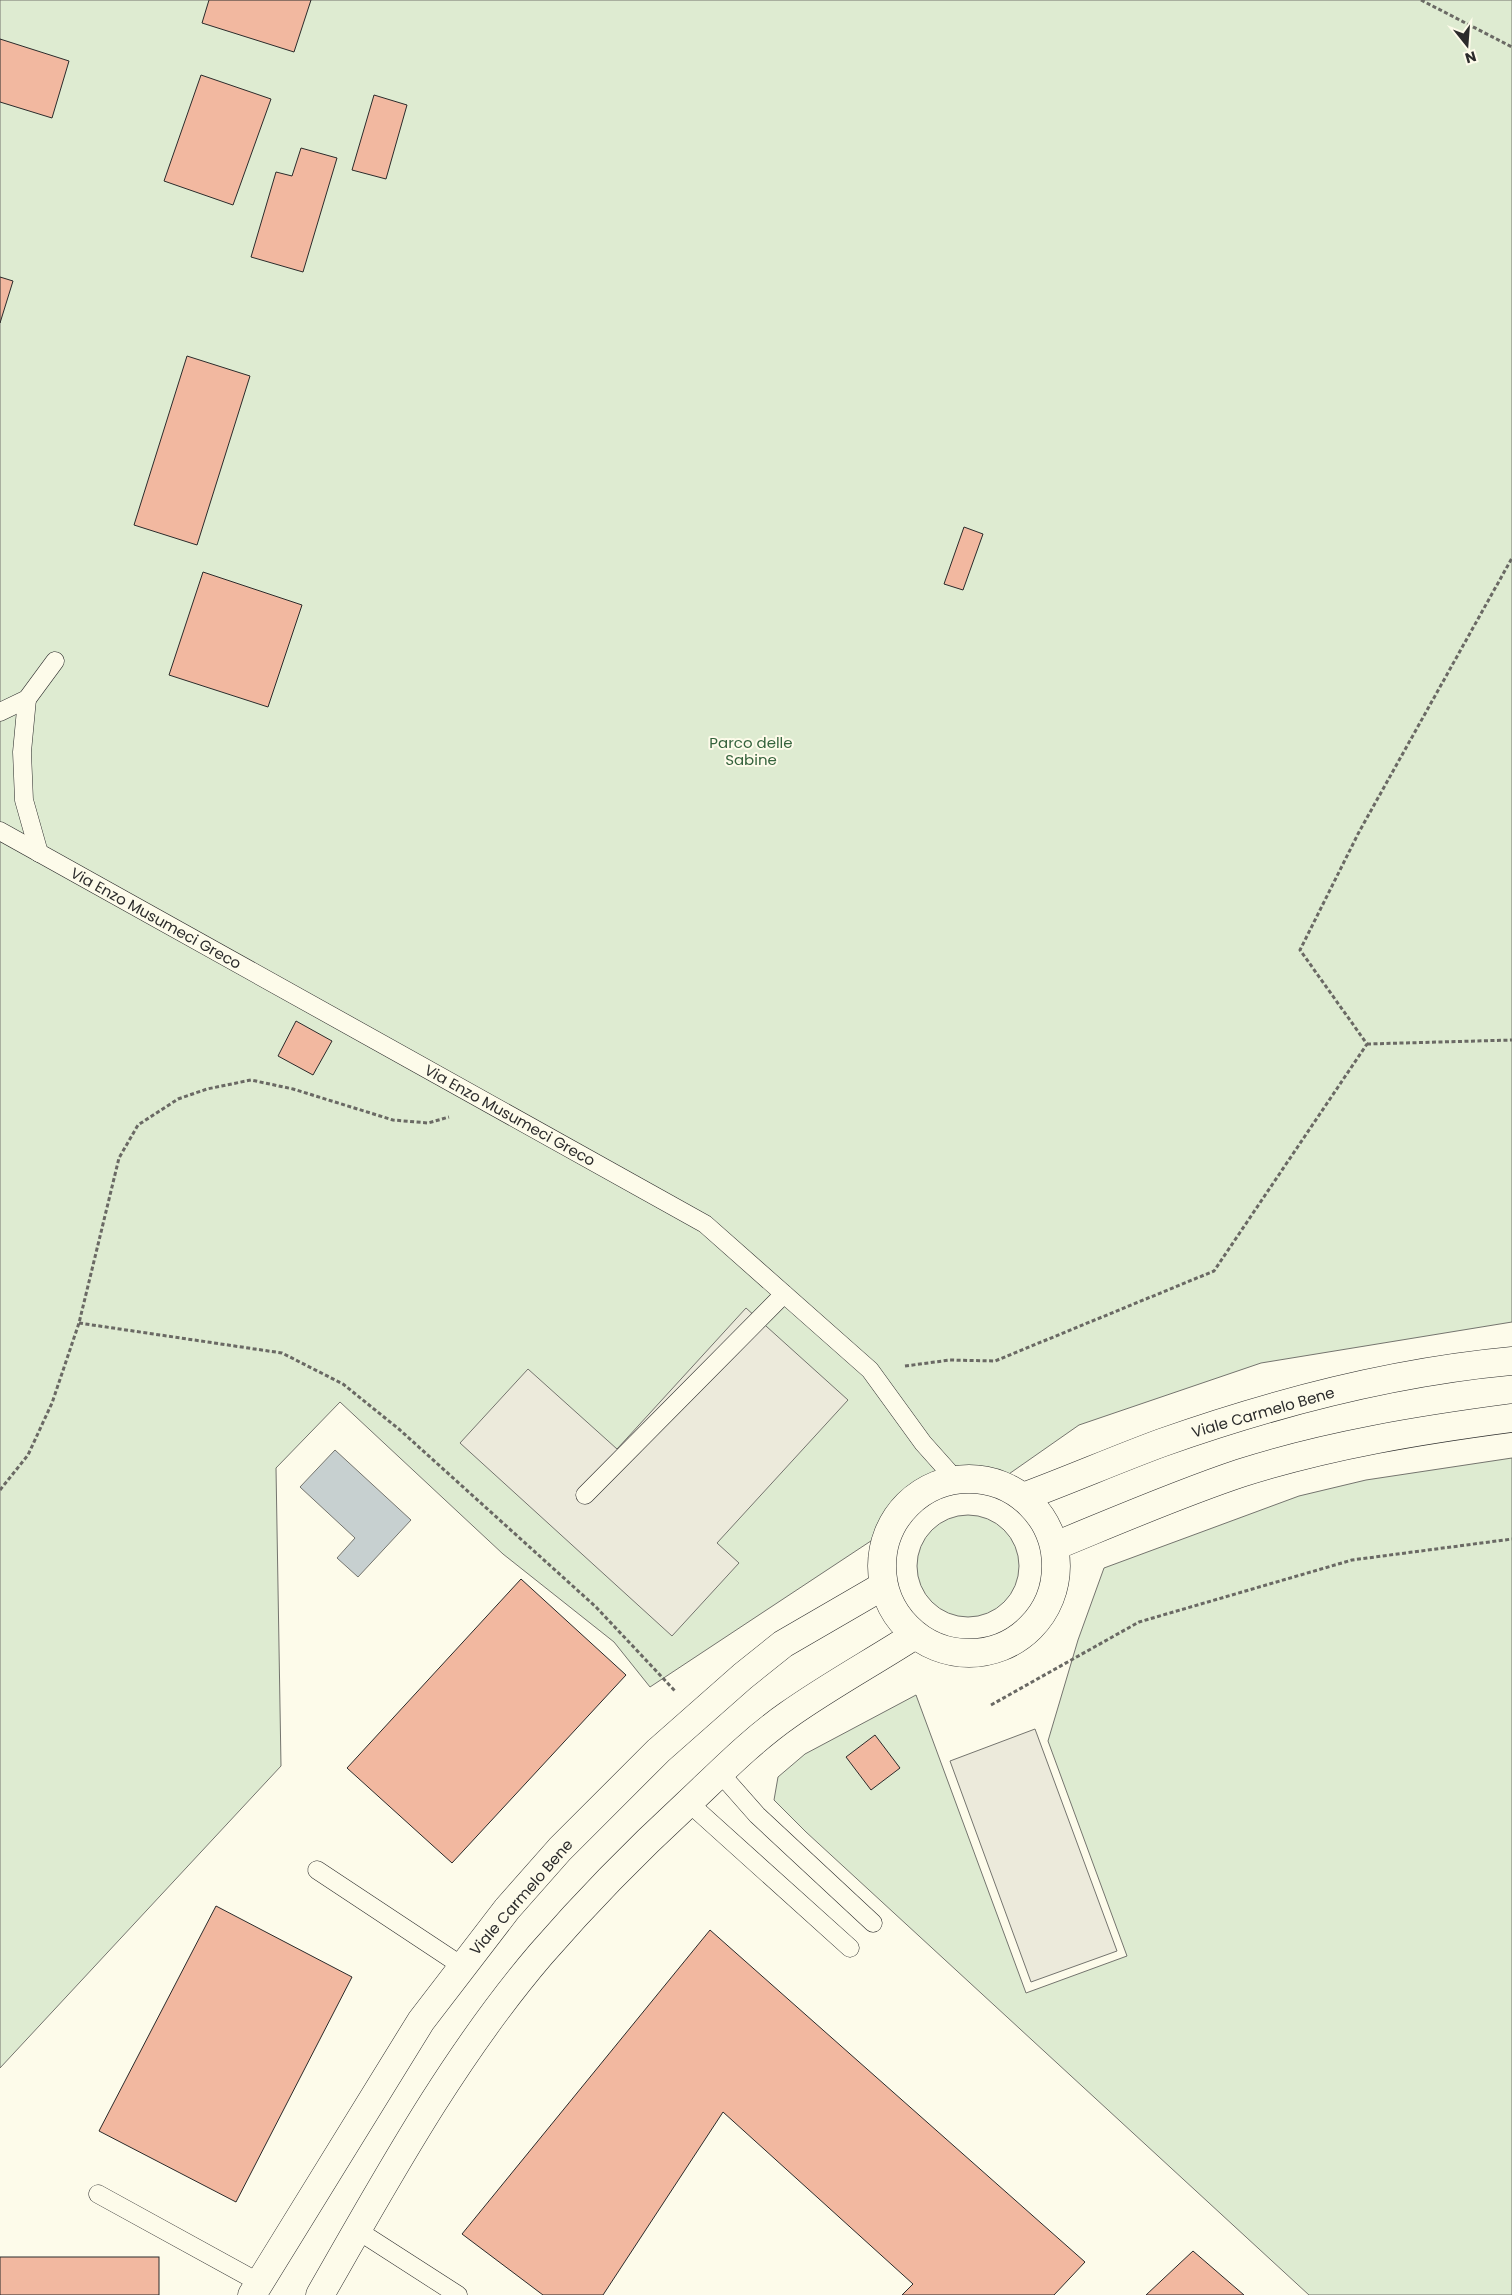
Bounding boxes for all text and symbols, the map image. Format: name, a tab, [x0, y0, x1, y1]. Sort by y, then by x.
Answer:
north arrow	[1442, 20, 1492, 70]
text: N	[1463, 46, 1479, 69]
park label: Parco delle Sabine	[709, 732, 793, 770]
street label: Via Enzo Musumeci Greco	[67, 862, 245, 974]
street label: Via Enzo Musumeci Greco	[421, 1059, 599, 1171]
street label: Viale Carmelo Bene	[1189, 1382, 1337, 1442]
street label: Viale Carmelo Bene	[465, 1834, 577, 1960]

